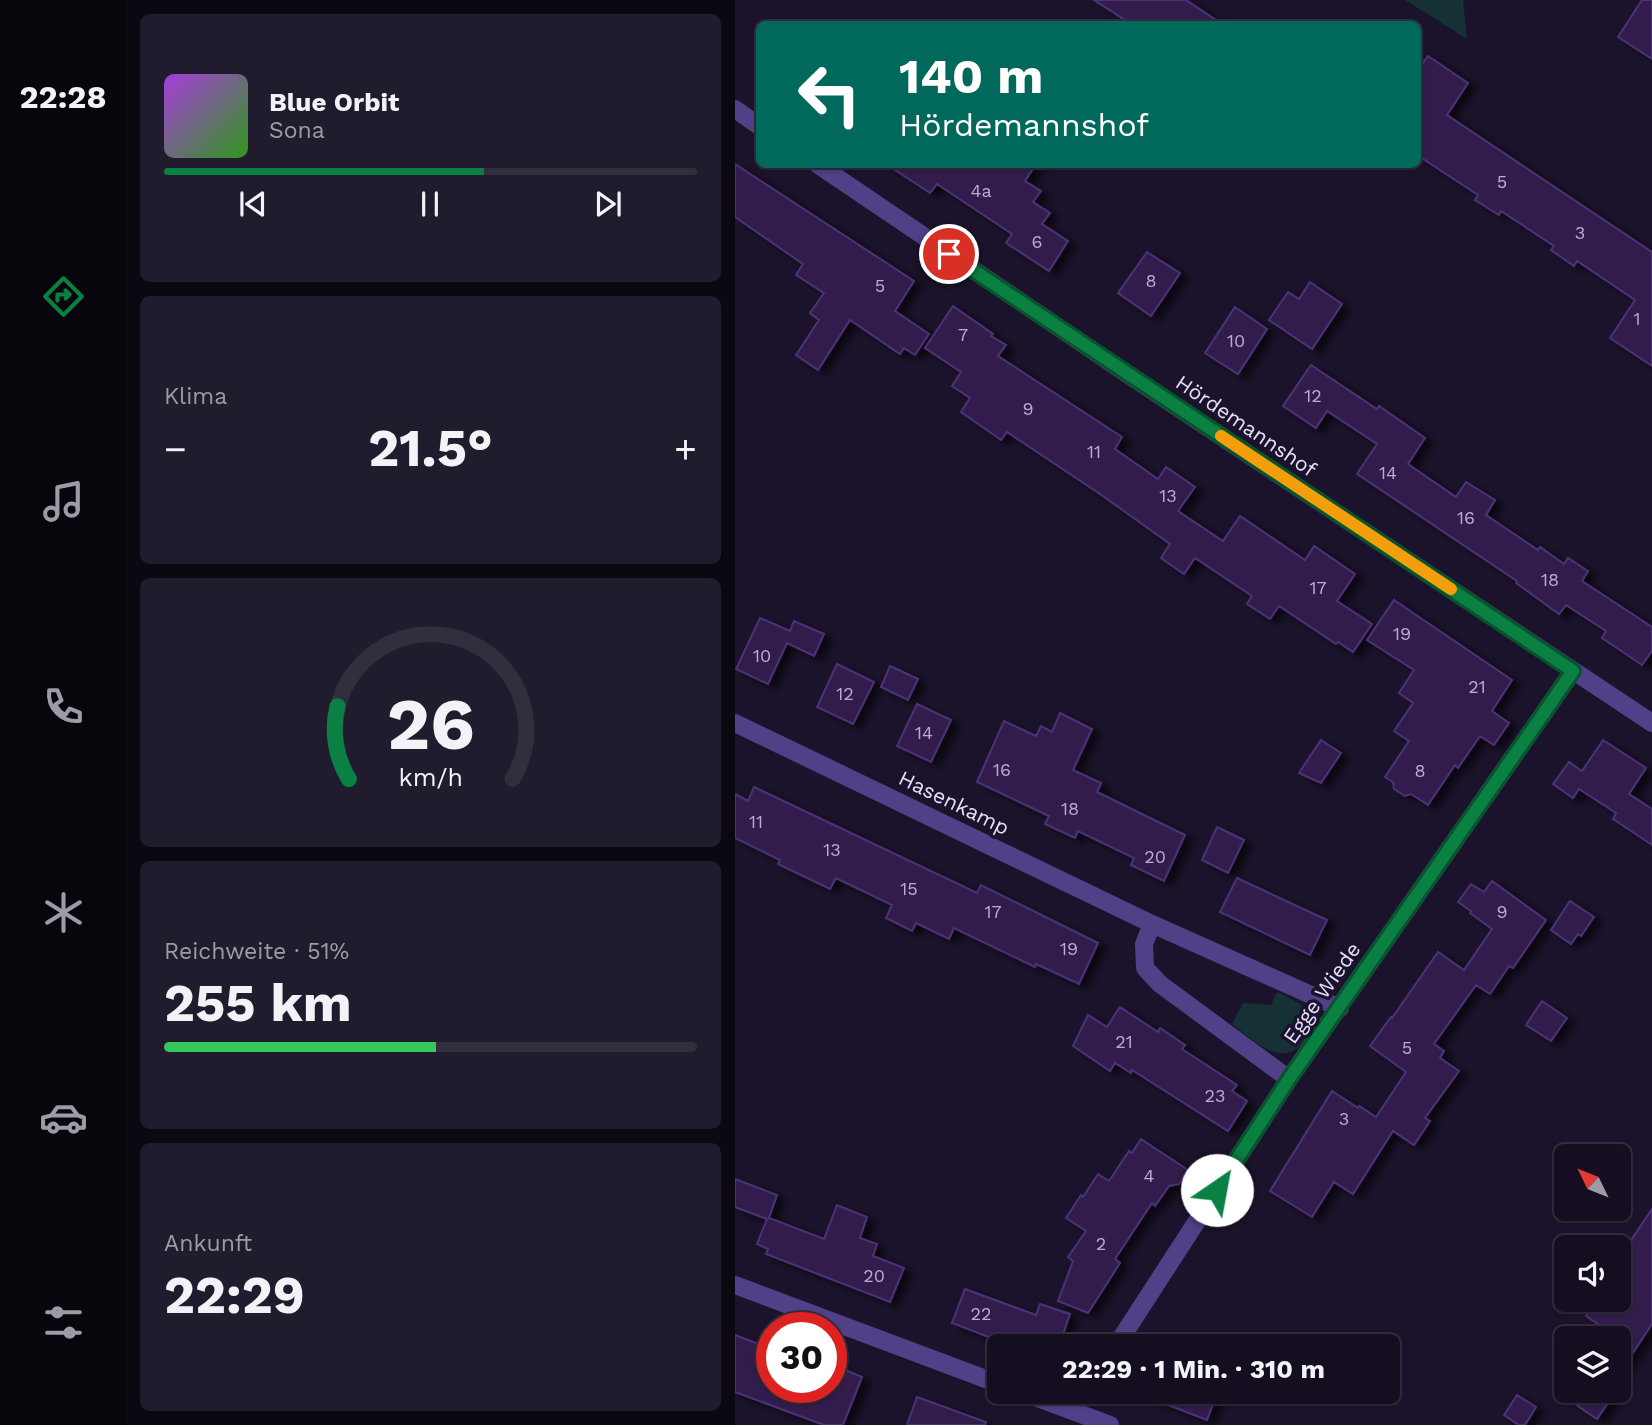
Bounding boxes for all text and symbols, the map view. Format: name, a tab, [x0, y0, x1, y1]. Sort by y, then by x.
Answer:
text: 140 m	[899, 47, 1043, 105]
icon: left	[784, 49, 875, 140]
text: 22:28	[20, 78, 106, 116]
text: Blue Orbit	[269, 87, 399, 117]
text: Hördemannshof	[899, 106, 1149, 144]
text: Sona	[269, 117, 325, 144]
house number: 5	[1497, 171, 1507, 192]
house number: 4a	[970, 180, 992, 201]
icon: previous	[234, 185, 272, 223]
icon: pause	[411, 185, 449, 223]
icon: next	[589, 185, 627, 223]
house number: 3	[1575, 222, 1585, 243]
pin	[919, 224, 979, 284]
house number: 6	[1032, 231, 1042, 252]
icon: arrive	[930, 235, 968, 273]
house number: 8	[1145, 270, 1157, 291]
icon: directions	[39, 272, 88, 321]
house number: 5	[875, 275, 885, 296]
house number: 1	[1633, 308, 1641, 329]
house number: 7	[958, 324, 968, 345]
house number: 10	[1227, 330, 1245, 351]
street label: Hördemannshof	[1171, 369, 1321, 482]
text: Klima	[164, 383, 227, 410]
house number: 12	[1304, 385, 1322, 406]
house number: 9	[1022, 398, 1034, 419]
text: 21.5°	[368, 418, 493, 479]
text: −	[164, 427, 187, 471]
text: +	[674, 427, 697, 471]
house number: 11	[1087, 441, 1101, 462]
house number: 14	[1379, 462, 1397, 483]
icon: music	[39, 477, 88, 526]
house number: 13	[1159, 485, 1177, 506]
house number: 16	[1457, 507, 1475, 528]
house number: 18	[1541, 569, 1559, 590]
house number: 17	[1309, 577, 1327, 598]
house number: 19	[1393, 623, 1411, 644]
house number: 10	[753, 645, 771, 666]
house number: 21	[1468, 676, 1486, 697]
text: 26	[386, 681, 475, 767]
icon: phone	[39, 682, 88, 731]
house number: 12	[836, 683, 854, 704]
house number: 14	[915, 722, 933, 743]
house number: 16	[993, 759, 1011, 780]
house number: 8	[1414, 760, 1426, 781]
text: km/h	[398, 762, 463, 791]
street label: Hasenkamp	[895, 765, 1014, 840]
house number: 18	[1061, 798, 1079, 819]
house number: 11	[749, 811, 763, 832]
house number: 13	[823, 839, 841, 860]
house number: 20	[1144, 846, 1166, 867]
house number: 15	[900, 878, 918, 899]
icon: climate	[39, 888, 88, 937]
house number: 17	[984, 901, 1002, 922]
house number: 9	[1496, 901, 1508, 922]
street label: Egge Wiede	[1278, 937, 1366, 1048]
text: Reichweite · 51%	[164, 938, 349, 965]
house number: 19	[1060, 938, 1078, 959]
text: 255 km	[164, 973, 352, 1034]
house number: 21	[1115, 1031, 1133, 1052]
house number: 5	[1402, 1037, 1412, 1058]
house number: 23	[1205, 1085, 1226, 1106]
icon: car	[39, 1093, 88, 1142]
house number: 3	[1339, 1108, 1349, 1129]
north arrow	[1554, 1144, 1631, 1222]
map controls	[1554, 1144, 1631, 1403]
position arrow	[1180, 1153, 1254, 1227]
house number: 4	[1144, 1165, 1155, 1186]
text: Ankunft	[164, 1230, 252, 1257]
house number: 2	[1096, 1233, 1106, 1254]
button: sound	[1554, 1235, 1631, 1312]
text: 22:29	[164, 1265, 305, 1326]
house number: 20	[863, 1265, 885, 1286]
icon: filters	[39, 1298, 88, 1347]
house number: 22	[971, 1303, 992, 1324]
speed limit sign: 30	[756, 1312, 847, 1403]
button: layers	[1554, 1326, 1631, 1403]
text: 22:29 · 1 Min. · 310 m	[1062, 1354, 1325, 1384]

